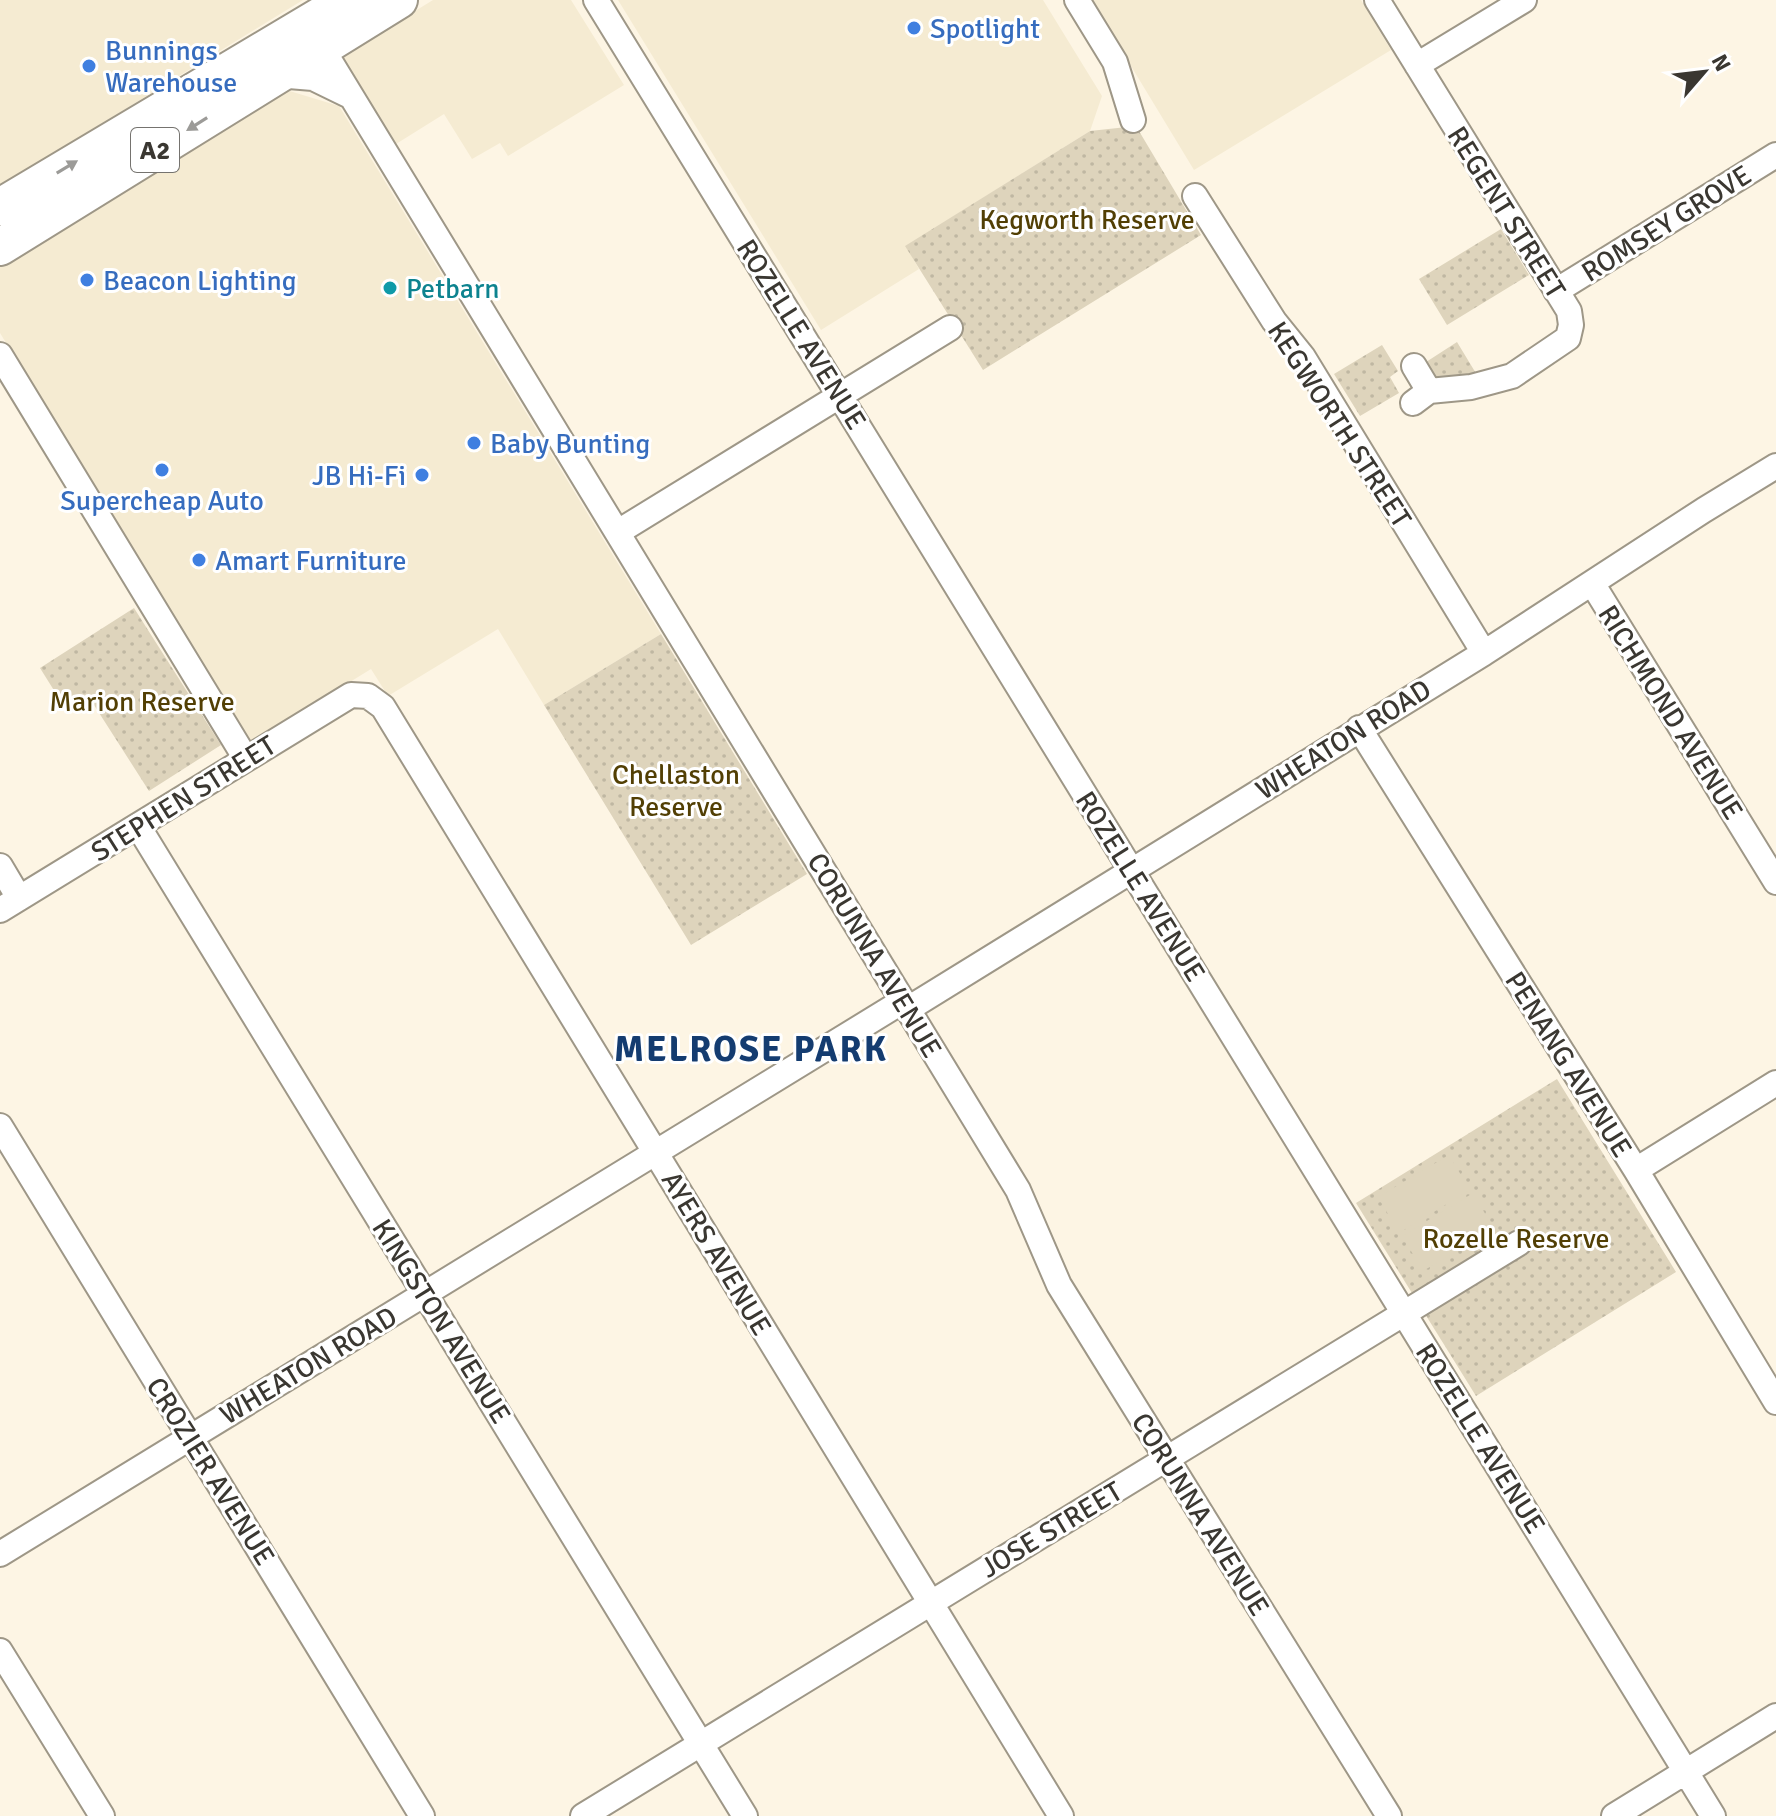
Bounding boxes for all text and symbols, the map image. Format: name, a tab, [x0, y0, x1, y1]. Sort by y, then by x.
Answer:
place label: Spotlight	[930, 12, 1040, 46]
marker: Spotlight	[905, 19, 923, 37]
north arrow	[1664, 32, 1744, 112]
place label: Bunnings Warehouse	[105, 34, 237, 100]
text: N	[1706, 50, 1737, 76]
marker: Bunnings Warehouse	[80, 57, 98, 75]
one-way arrow	[186, 117, 208, 131]
street label: REGENT STREET	[1440, 120, 1573, 305]
road number: A2	[131, 128, 179, 172]
street label: ROMSEY GROVE	[1575, 158, 1758, 290]
one-way arrow	[56, 160, 78, 174]
park label: Kegworth Reserve	[979, 203, 1195, 237]
street label: ROZELLE AVENUE	[729, 233, 873, 436]
place label: Beacon Lighting	[103, 264, 296, 298]
marker: Beacon Lighting	[78, 271, 96, 289]
place label: Petbarn	[406, 272, 499, 306]
marker: Petbarn	[381, 279, 399, 297]
street label: KEGWORTH STREET	[1260, 315, 1418, 534]
place label: Baby Bunting	[490, 427, 650, 461]
marker: Baby Bunting	[465, 434, 483, 452]
place label: JB Hi-Fi	[312, 459, 406, 493]
marker: Supercheap Auto	[153, 461, 171, 479]
marker: JB Hi-Fi	[413, 466, 431, 484]
place label: Supercheap Auto	[60, 484, 264, 518]
place label: Amart Furniture	[215, 544, 407, 578]
marker: Amart Furniture	[190, 551, 208, 569]
street label: RICHMOND AVENUE	[1590, 599, 1750, 826]
street label: WHEATON ROAD	[1250, 672, 1437, 807]
park label: Marion Reserve	[49, 685, 235, 719]
street label: STEPHEN STREET	[85, 728, 282, 869]
park label: Chellaston Reserve	[612, 758, 740, 824]
street label: ROZELLE AVENUE	[1068, 785, 1212, 988]
street label: CORUNNA AVENUE	[800, 847, 949, 1064]
street label: PENANG AVENUE	[1497, 965, 1639, 1164]
district label: MELROSE PARK	[614, 1027, 888, 1072]
street label: AYERS AVENUE	[654, 1165, 778, 1342]
street label: KINGSTON AVENUE	[365, 1213, 518, 1430]
park label: Rozelle Reserve	[1423, 1222, 1609, 1256]
street label: WHEATON ROAD	[214, 1300, 403, 1432]
street label: ROZELLE AVENUE	[1408, 1337, 1552, 1540]
street label: CROZIER AVENUE	[139, 1371, 282, 1572]
street label: CORUNNA AVENUE	[1124, 1407, 1276, 1622]
street label: JOSE STREET	[975, 1474, 1129, 1585]

